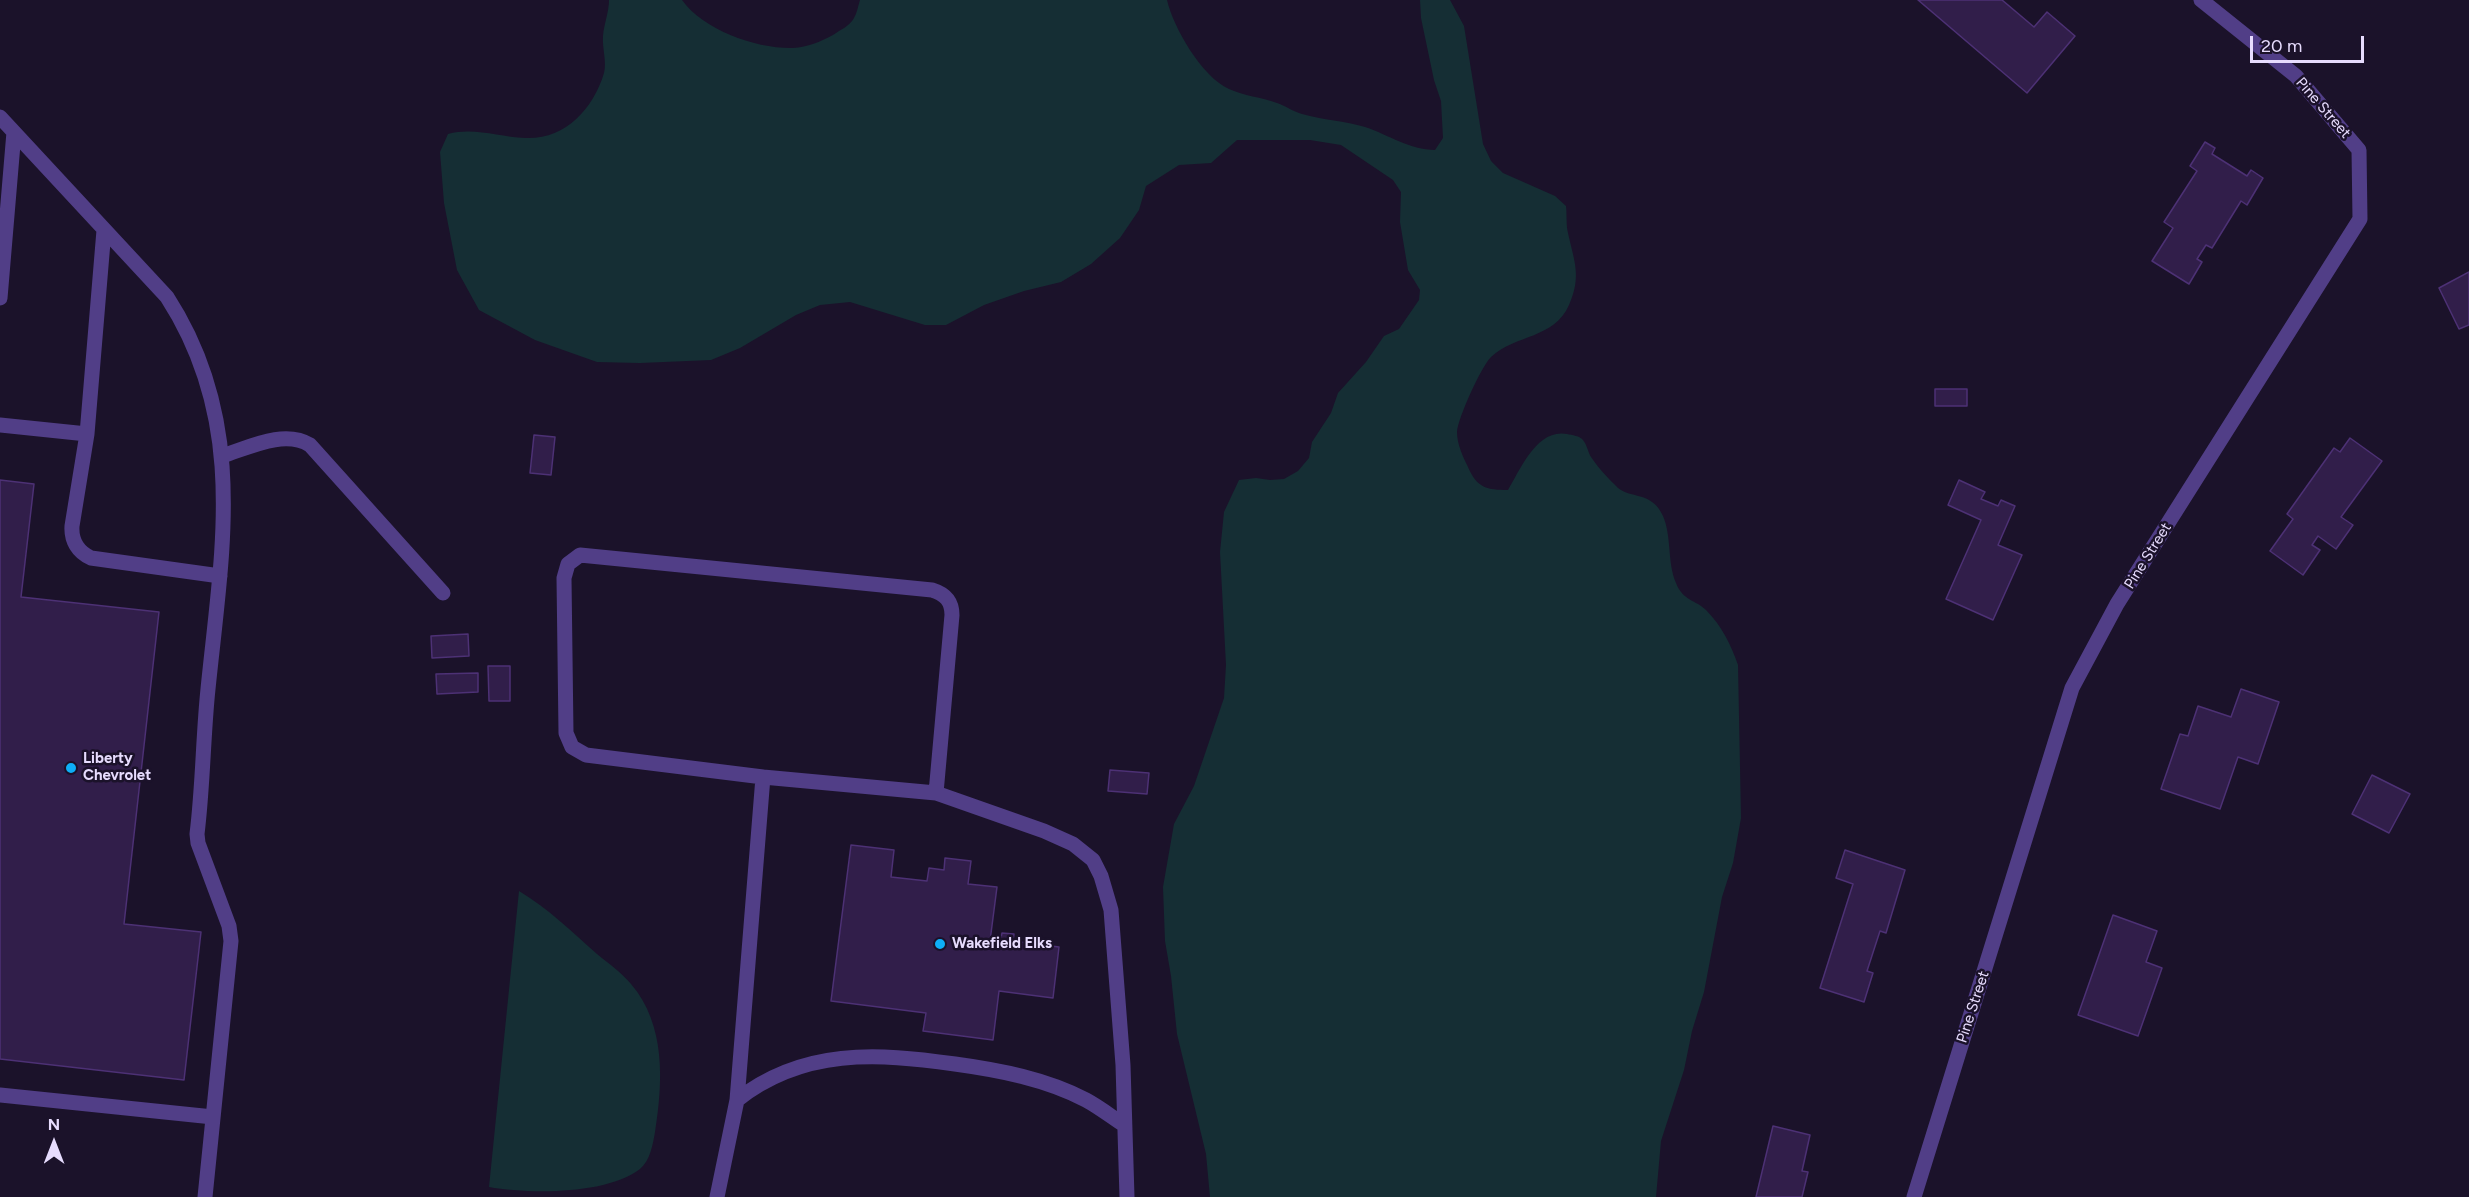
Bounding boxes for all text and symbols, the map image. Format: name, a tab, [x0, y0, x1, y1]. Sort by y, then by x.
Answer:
scale bar	[2253, 24, 2367, 62]
text: 20 m	[2261, 35, 2302, 57]
street label: Pine Street	[2292, 74, 2354, 142]
street label: Pine Street	[2121, 520, 2175, 592]
place label: Liberty Chevrolet	[83, 750, 151, 785]
marker: Liberty Chevrolet	[64, 761, 78, 775]
place label: Wakefield Elks	[952, 935, 1052, 953]
marker: Wakefield Elks	[933, 937, 947, 951]
street label: Pine Street	[1953, 969, 1993, 1045]
north arrow	[24, 1113, 84, 1173]
text: N	[48, 1115, 60, 1134]

